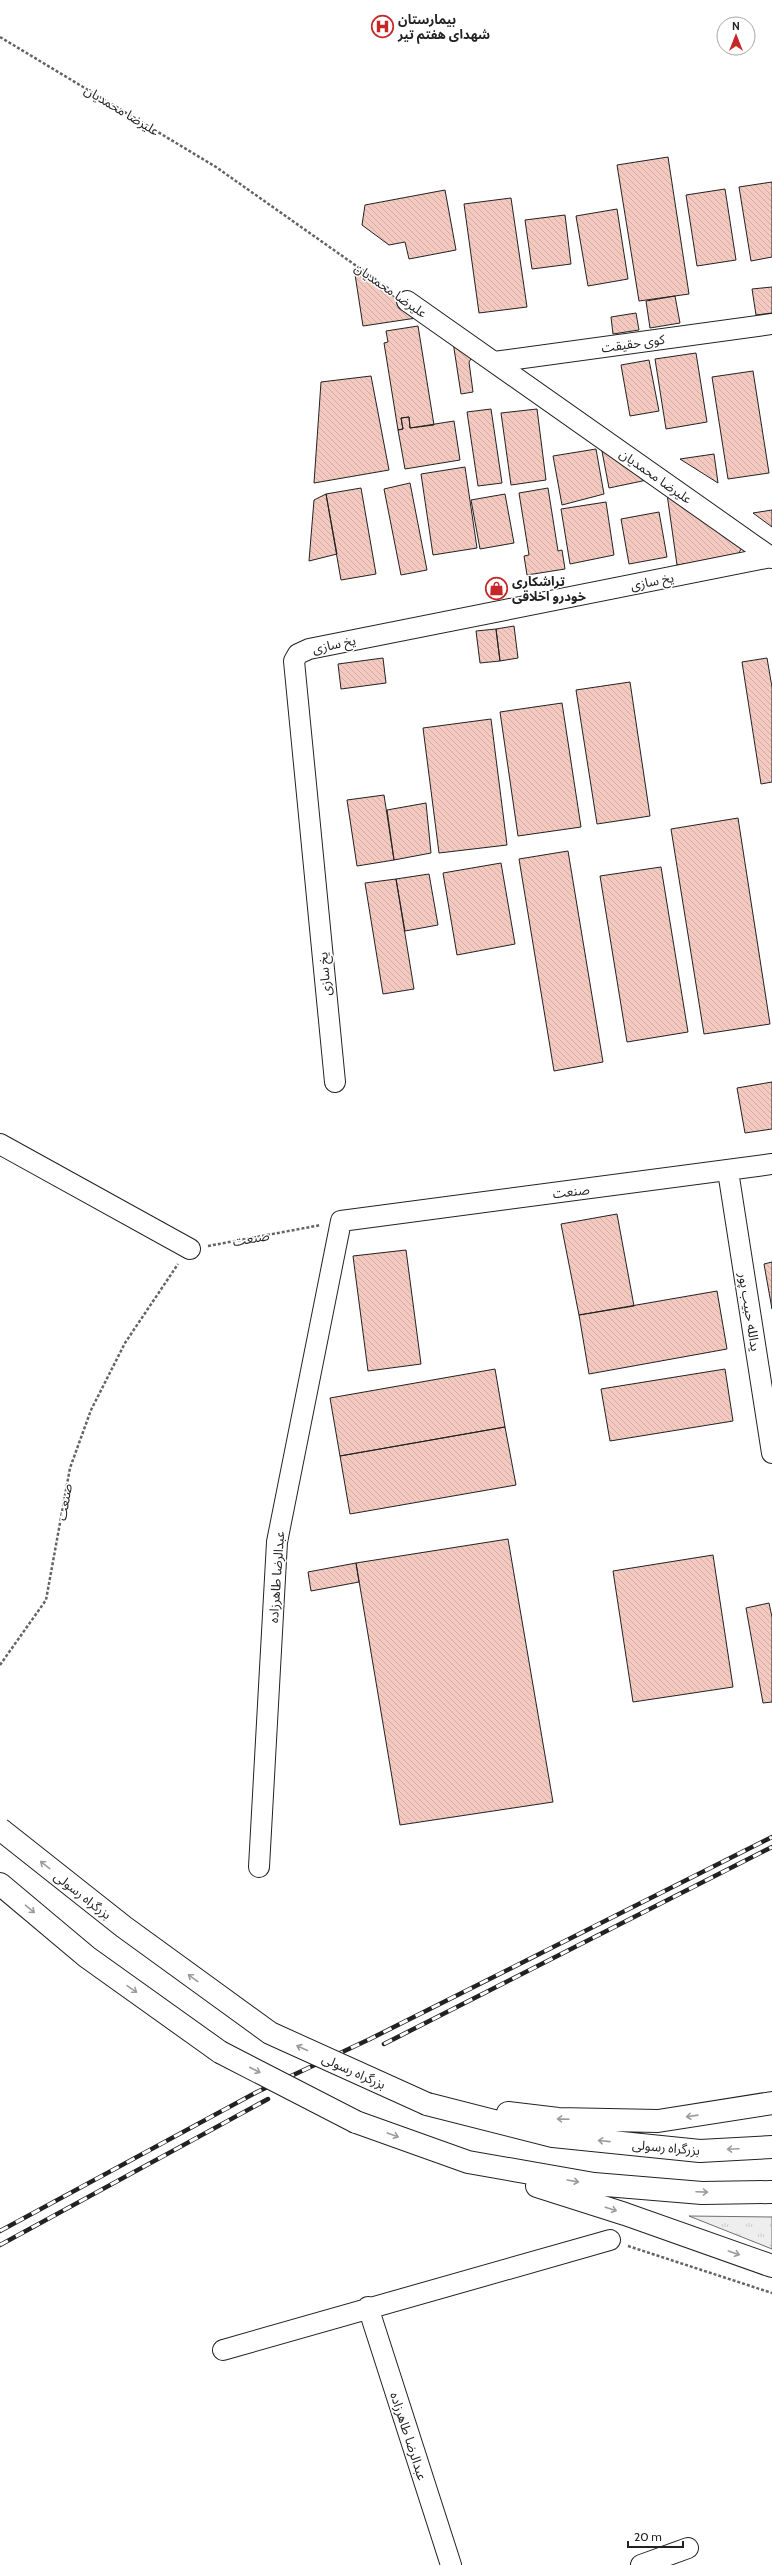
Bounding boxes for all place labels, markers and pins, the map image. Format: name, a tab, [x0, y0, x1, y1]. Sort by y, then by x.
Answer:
place label: بیمارستان شهدای هفتم تیر	[397, 11, 490, 45]
hospital icon: بیمارستان شهدای هفتم تیر	[370, 13, 396, 39]
place label: تراشکاری خودرو اخلاقی	[512, 573, 586, 604]
shop icon: تراشکاری خودرو اخلاقی	[484, 575, 510, 601]

